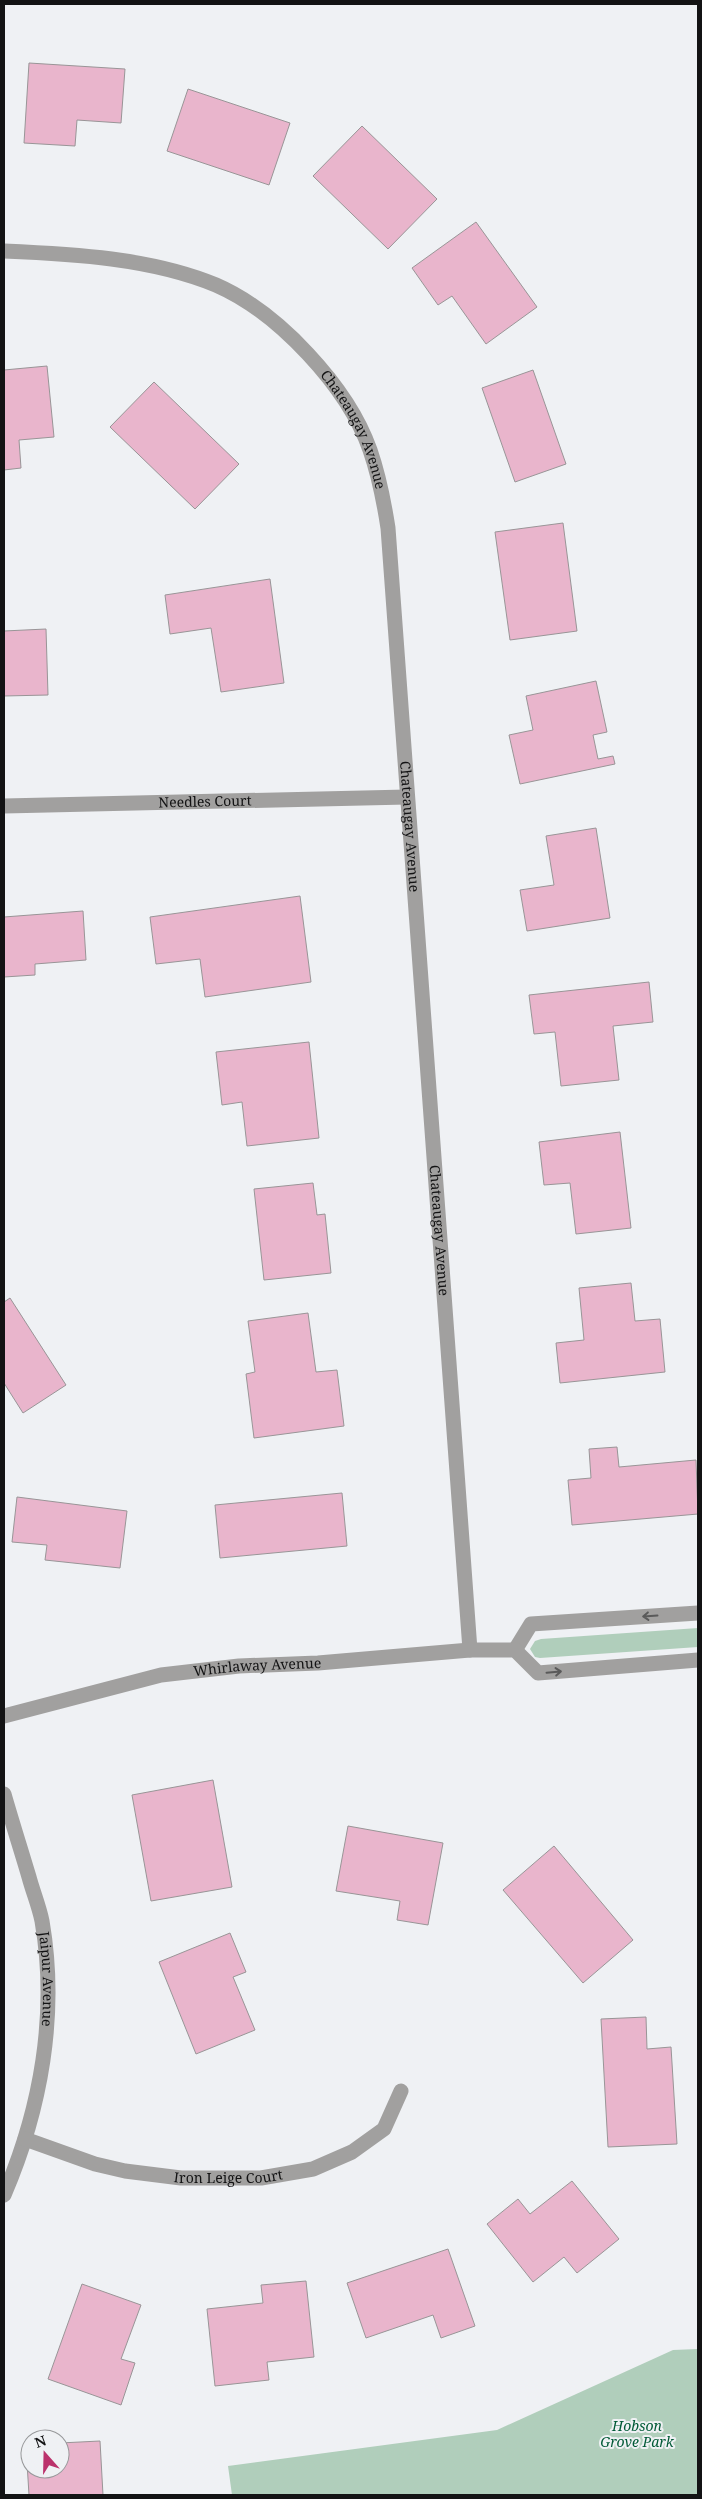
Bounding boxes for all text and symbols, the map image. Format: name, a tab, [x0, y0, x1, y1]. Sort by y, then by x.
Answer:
street label: Chateaugay Avenue	[317, 366, 391, 491]
street label: Chateaugay Avenue	[396, 760, 425, 893]
street label: Needles Court	[158, 790, 252, 812]
street label: Chateaugay Avenue	[426, 1164, 454, 1297]
one-way arrow	[642, 1612, 658, 1621]
street label: Whirlaway Avenue	[192, 1653, 322, 1680]
one-way arrow	[546, 1667, 562, 1677]
street label: Jaipur Avenue	[35, 1929, 58, 2027]
street label: Iron Leige Court	[173, 2164, 284, 2187]
park label: Hobson Grove Park	[600, 2416, 675, 2451]
north arrow	[20, 2429, 70, 2479]
text: N	[32, 2430, 49, 2452]

